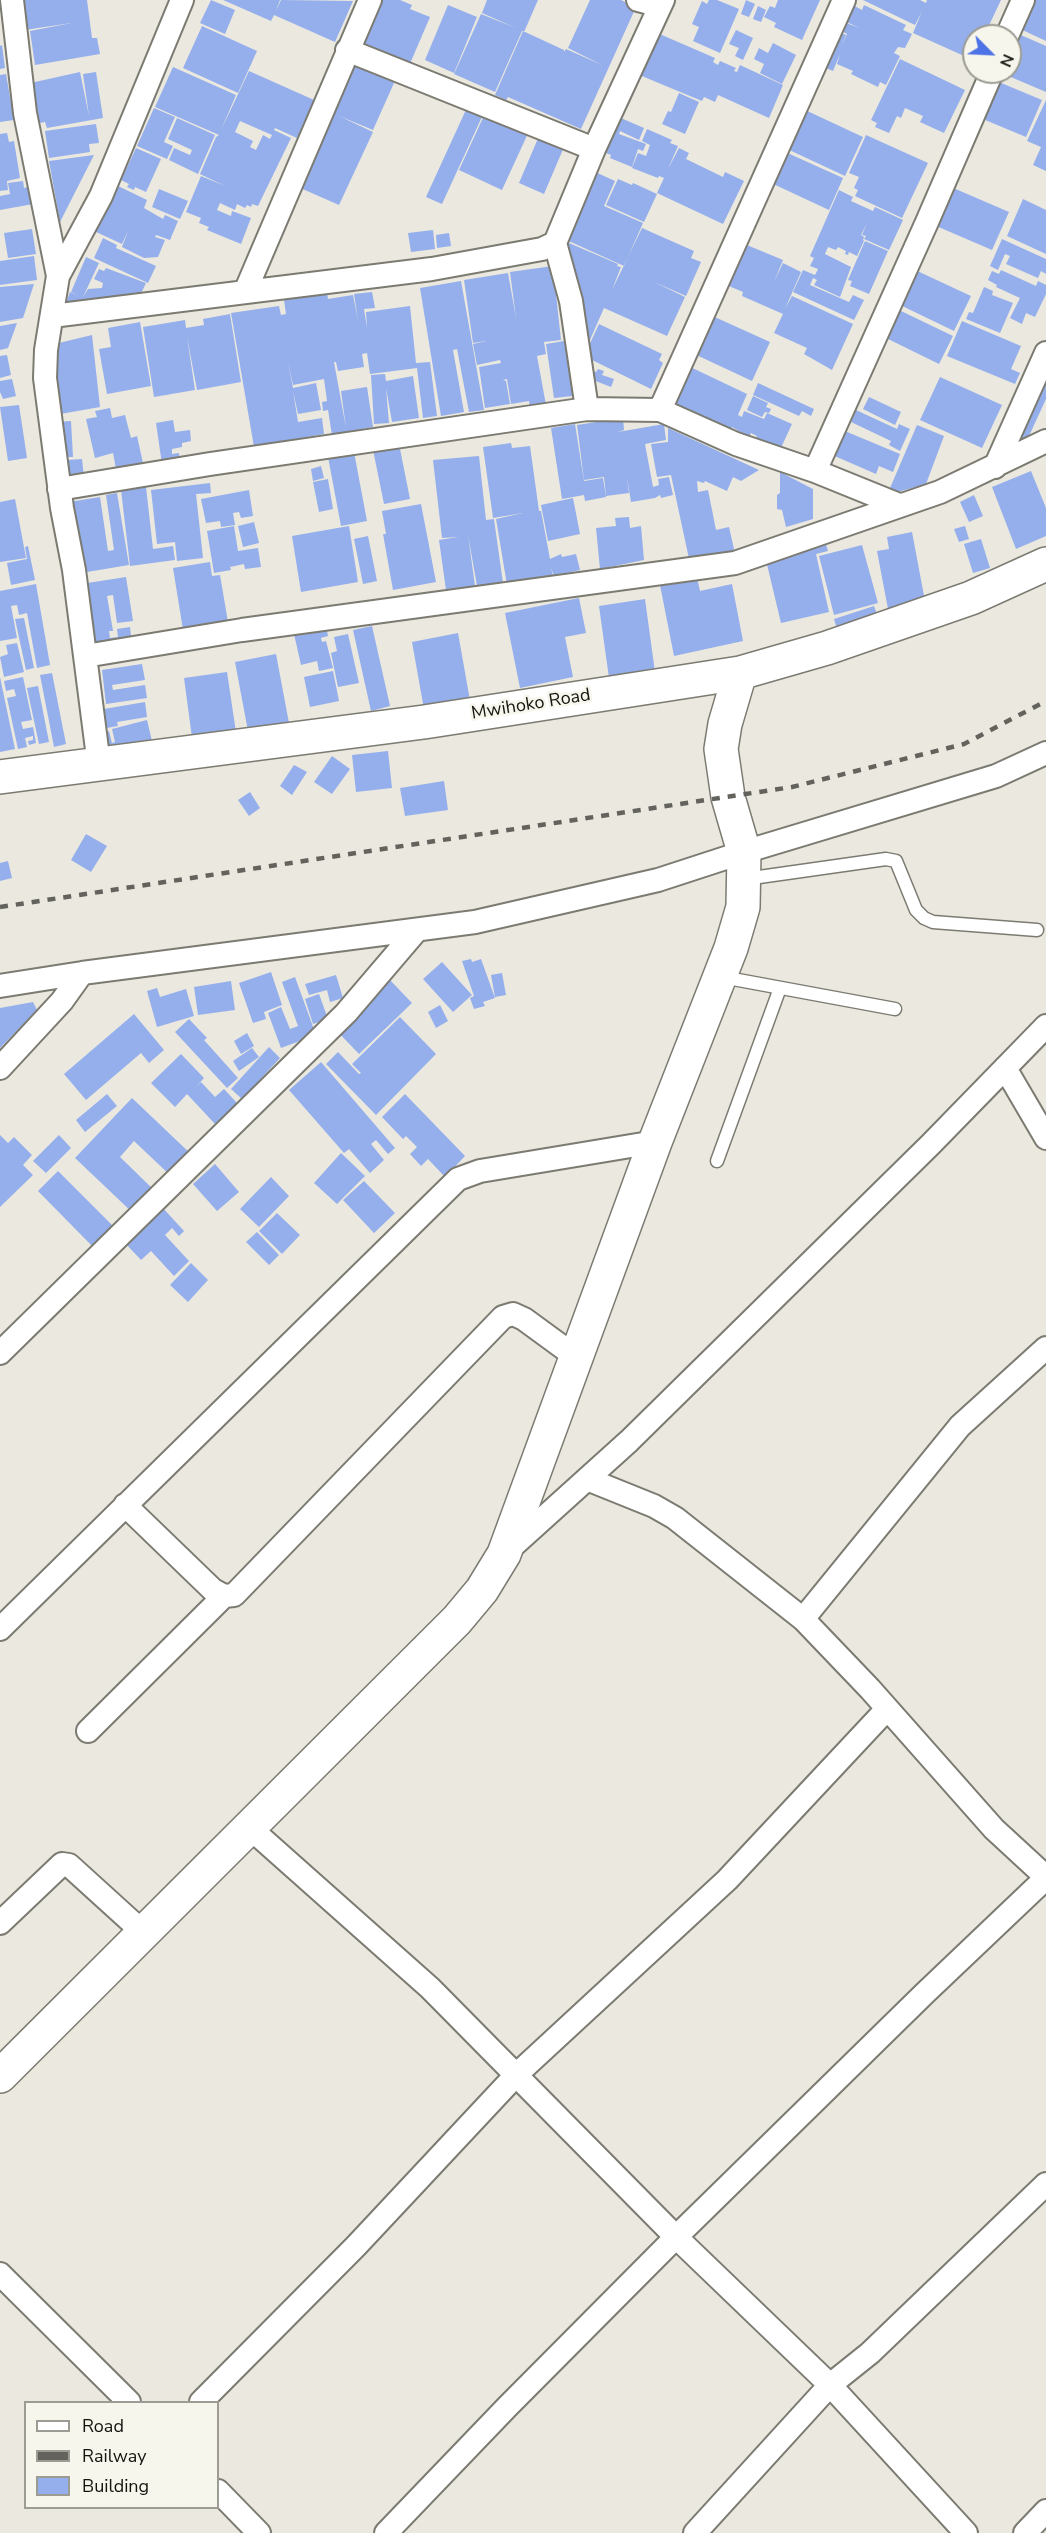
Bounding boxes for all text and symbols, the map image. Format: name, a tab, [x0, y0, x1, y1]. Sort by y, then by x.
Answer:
north arrow	[962, 24, 1022, 84]
text: N	[994, 51, 1019, 70]
street label: Mwihoko Road	[470, 685, 592, 725]
legend	[24, 2401, 219, 2509]
text: Road	[82, 2414, 124, 2438]
text: Railway	[82, 2444, 147, 2468]
text: Building	[82, 2474, 149, 2498]

